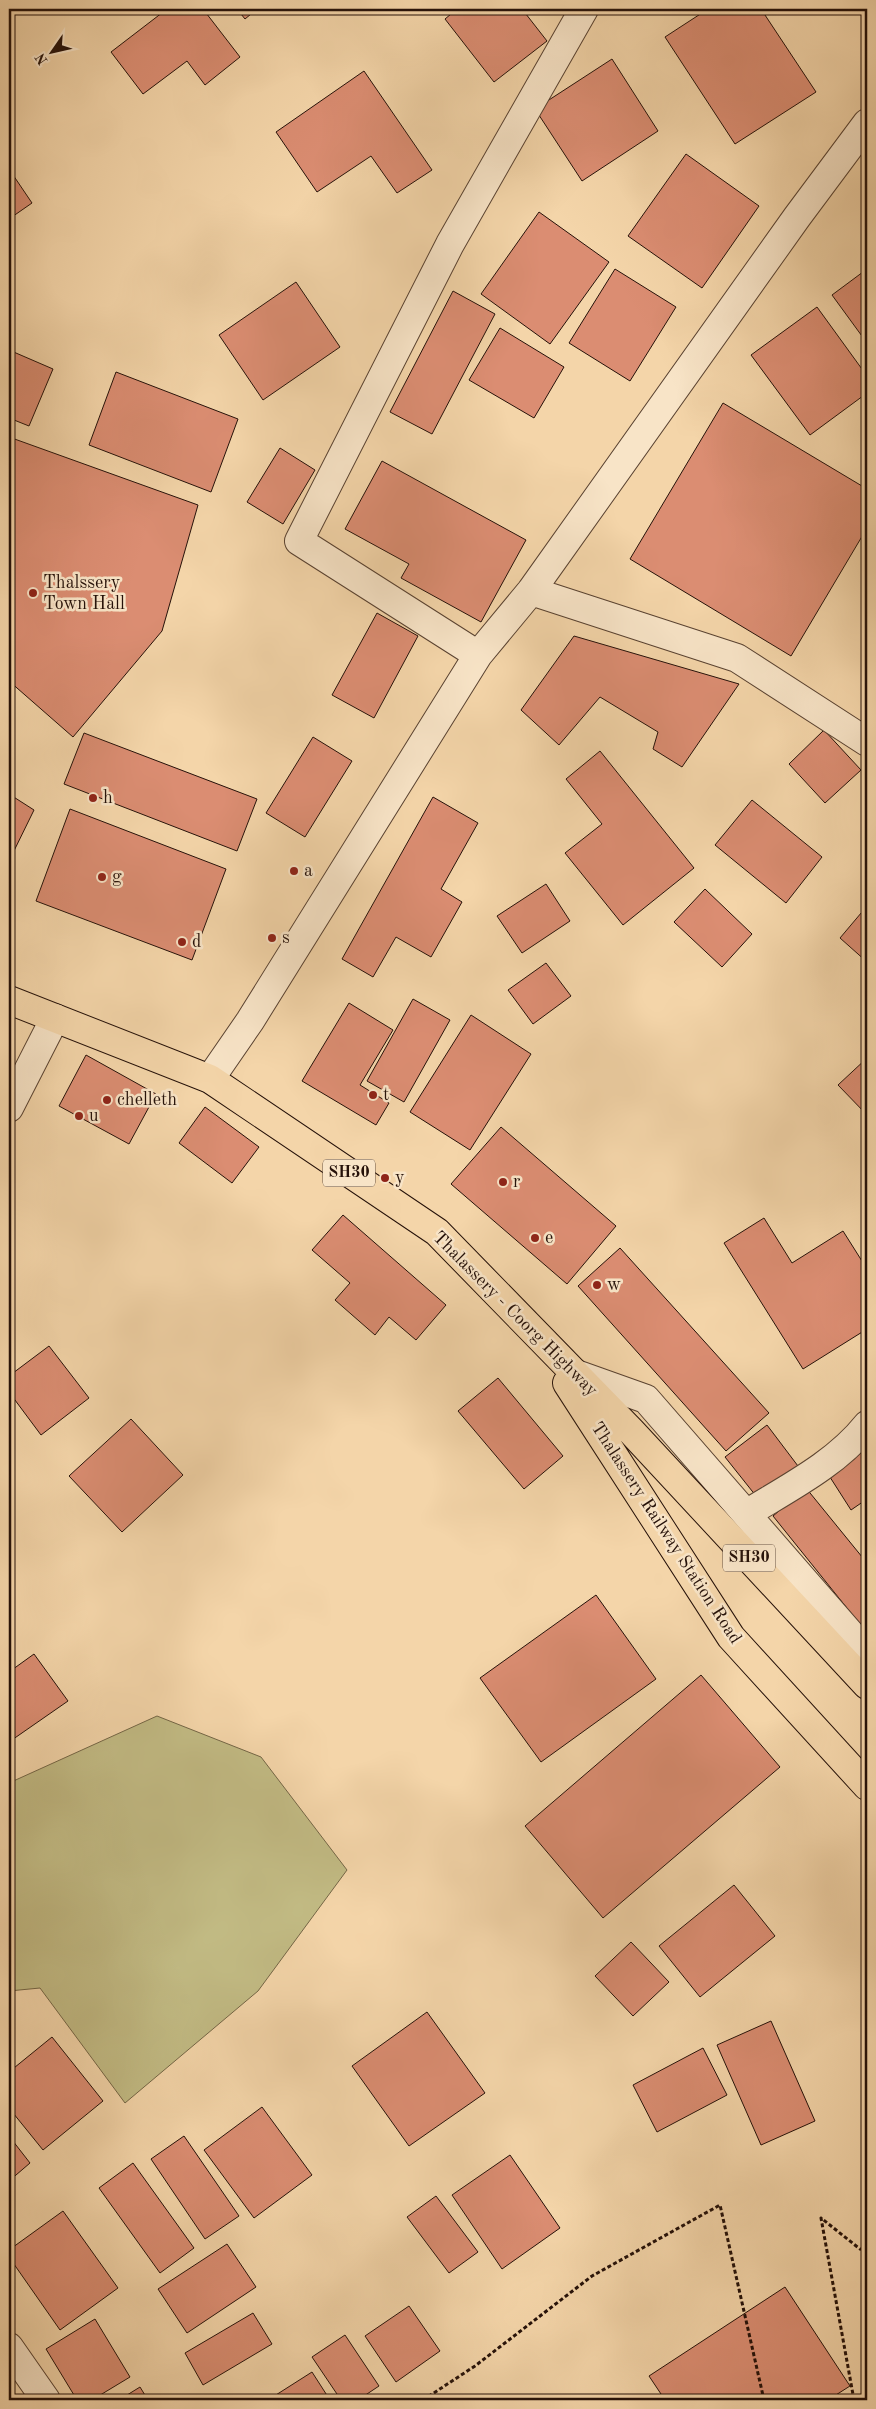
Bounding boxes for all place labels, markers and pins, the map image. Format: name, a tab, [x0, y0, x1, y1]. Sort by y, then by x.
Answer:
place label: Thalssery Town Hall	[43, 574, 125, 613]
marker: Thalssery Town Hall	[27, 587, 39, 599]
place label: h	[103, 789, 113, 807]
marker: h	[87, 792, 99, 804]
place label: a	[304, 862, 313, 880]
marker: a	[288, 865, 300, 877]
place label: g	[112, 868, 122, 886]
marker: g	[96, 871, 108, 883]
place label: s	[282, 929, 290, 947]
marker: s	[266, 932, 278, 944]
place label: d	[192, 933, 201, 951]
marker: d	[176, 936, 188, 948]
place label: t	[383, 1086, 389, 1104]
marker: t	[367, 1089, 379, 1101]
place label: chelleth	[117, 1091, 177, 1109]
marker: chelleth	[101, 1094, 113, 1106]
place label: u	[89, 1107, 99, 1125]
marker: u	[73, 1110, 85, 1122]
place label: y	[395, 1169, 405, 1187]
marker: y	[379, 1172, 391, 1184]
place label: r	[513, 1173, 521, 1191]
marker: r	[497, 1176, 509, 1188]
place label: e	[545, 1229, 553, 1247]
marker: e	[529, 1232, 541, 1244]
place label: w	[607, 1276, 621, 1294]
marker: w	[591, 1279, 603, 1291]

